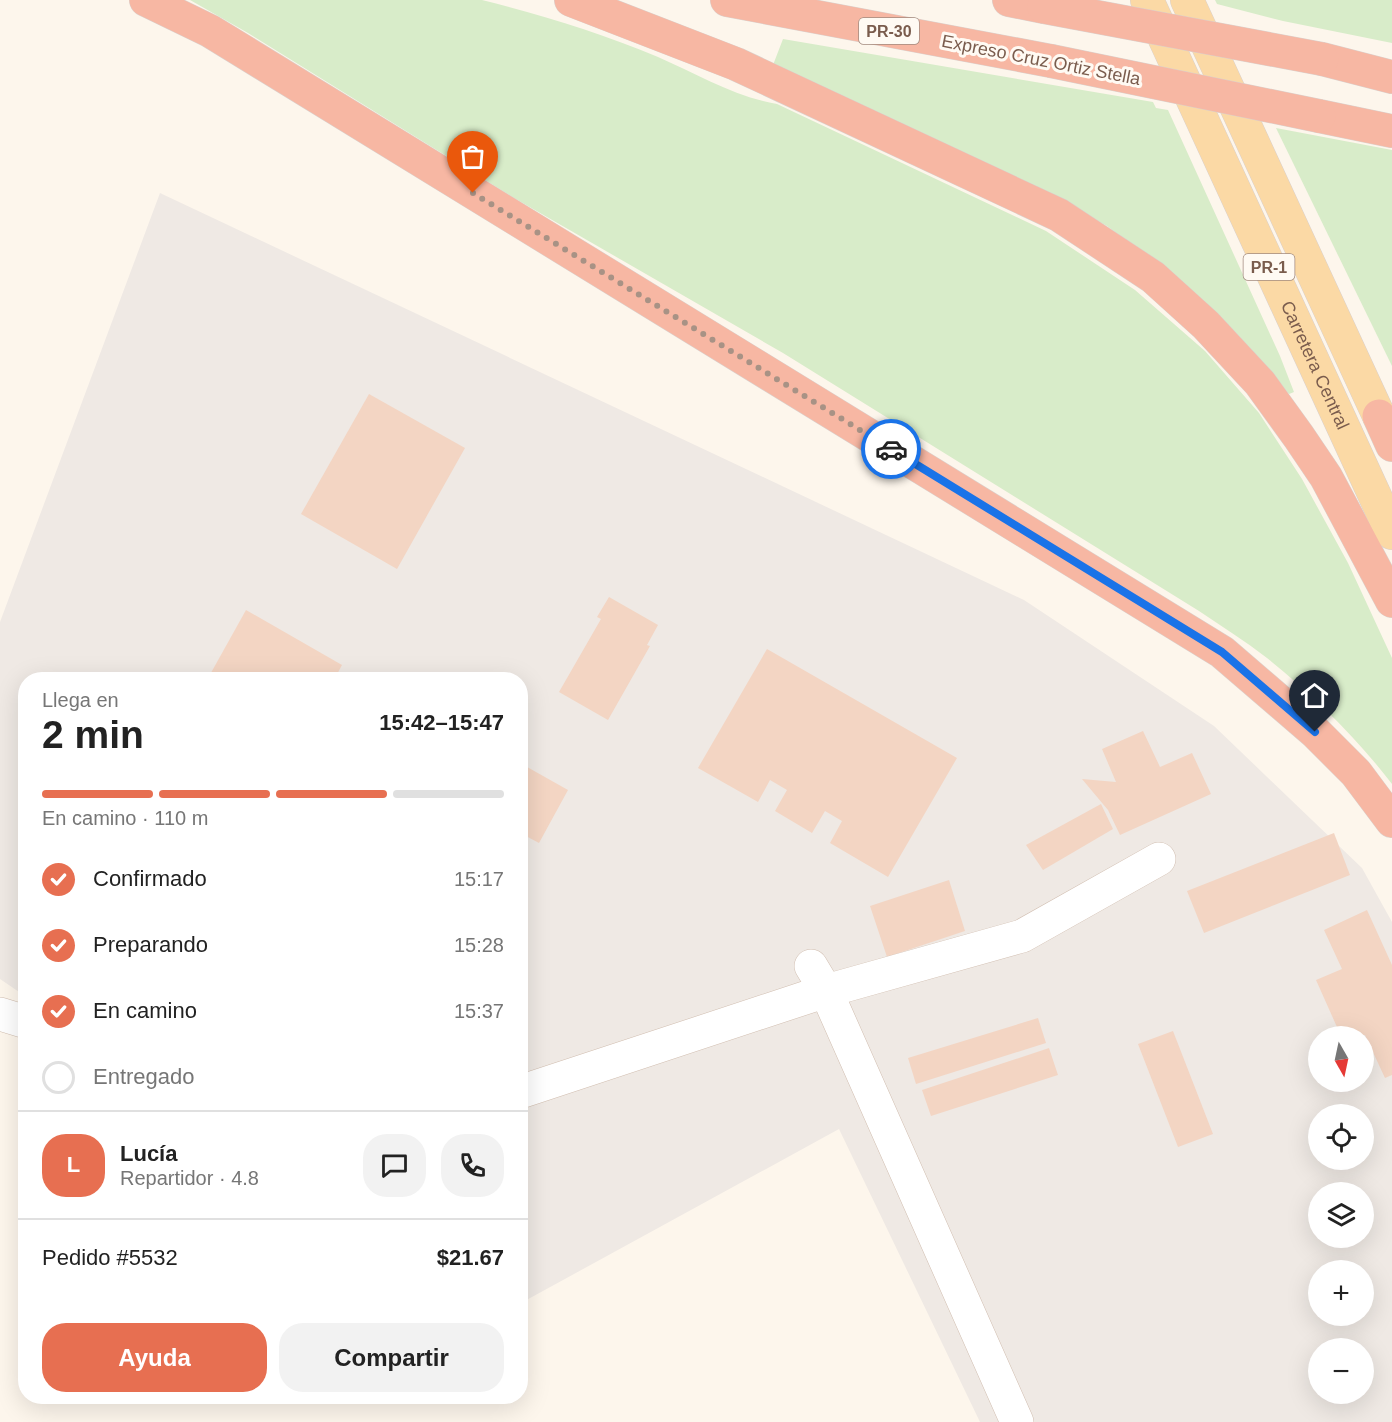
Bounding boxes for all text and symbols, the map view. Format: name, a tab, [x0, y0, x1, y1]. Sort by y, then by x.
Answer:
road number: PR-30	[859, 18, 919, 44]
street label: Expreso Cruz Ortiz Stella	[940, 31, 1143, 89]
pin	[447, 131, 498, 193]
icon: bag	[456, 140, 489, 173]
road number: PR-1	[1244, 254, 1294, 280]
street label: Carretera Central	[1277, 298, 1353, 433]
courier	[861, 419, 921, 479]
icon: car	[875, 433, 908, 466]
pin	[1289, 670, 1340, 732]
icon: home	[1298, 679, 1331, 712]
text: Llega en	[42, 689, 119, 711]
text: 15:42–15:47	[379, 710, 504, 735]
text: 2 min	[42, 713, 144, 756]
text: En camino · 110 m	[42, 807, 208, 829]
icon: check	[42, 863, 75, 896]
text: Confirmado	[93, 866, 207, 891]
text: 15:17	[454, 868, 504, 890]
icon: check	[42, 929, 75, 962]
text: Preparando	[93, 932, 208, 957]
text: 15:28	[454, 934, 504, 956]
icon: check	[42, 995, 75, 1028]
text: En camino	[93, 998, 197, 1023]
text: 15:37	[454, 1000, 504, 1022]
north arrow	[1308, 1026, 1374, 1092]
map controls	[1308, 1026, 1374, 1404]
text: Entregado	[93, 1064, 195, 1089]
button: locate	[1308, 1104, 1374, 1170]
button: chat	[363, 1134, 426, 1197]
button: phone	[441, 1134, 504, 1197]
text: Lucía	[120, 1141, 177, 1166]
text: L	[67, 1152, 80, 1177]
text: Repartidor · 4.8	[120, 1167, 259, 1189]
button: layers	[1308, 1182, 1374, 1248]
text: Pedido #5532	[42, 1245, 178, 1270]
text: $21.67	[437, 1245, 504, 1270]
button: +	[1308, 1260, 1374, 1326]
button: Ayuda	[42, 1323, 267, 1392]
button: Compartir	[279, 1323, 504, 1392]
button: −	[1308, 1338, 1374, 1404]

